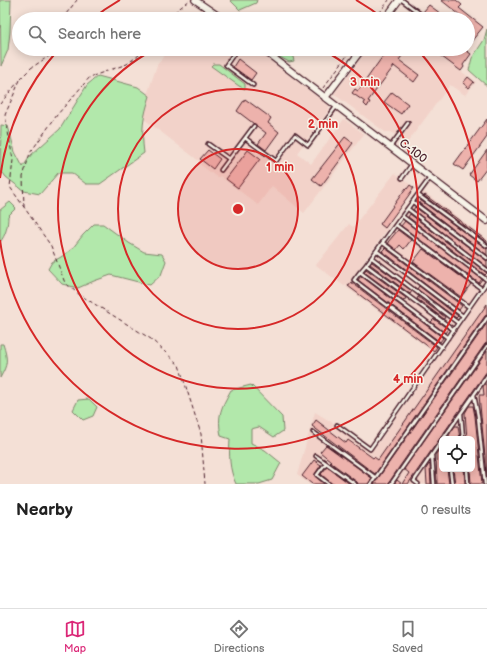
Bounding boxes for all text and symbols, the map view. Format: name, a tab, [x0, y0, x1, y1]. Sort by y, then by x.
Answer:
search box	[12, 12, 475, 56]
icon: search	[26, 23, 48, 45]
text: Search here	[58, 25, 141, 44]
text: 3 min	[350, 75, 380, 90]
text: 2 min	[308, 117, 338, 132]
street label: С-100	[396, 136, 430, 166]
text: 1 min	[266, 160, 294, 175]
centre of rings	[231, 202, 245, 216]
text: 4 min	[393, 372, 423, 387]
map controls	[439, 436, 475, 472]
button: locate	[439, 436, 475, 472]
text: Nearby	[16, 500, 73, 520]
text: 0 results	[421, 502, 471, 518]
tab: Map	[64, 618, 86, 655]
tab: Directions	[214, 618, 264, 655]
tab: Saved	[392, 618, 423, 655]

